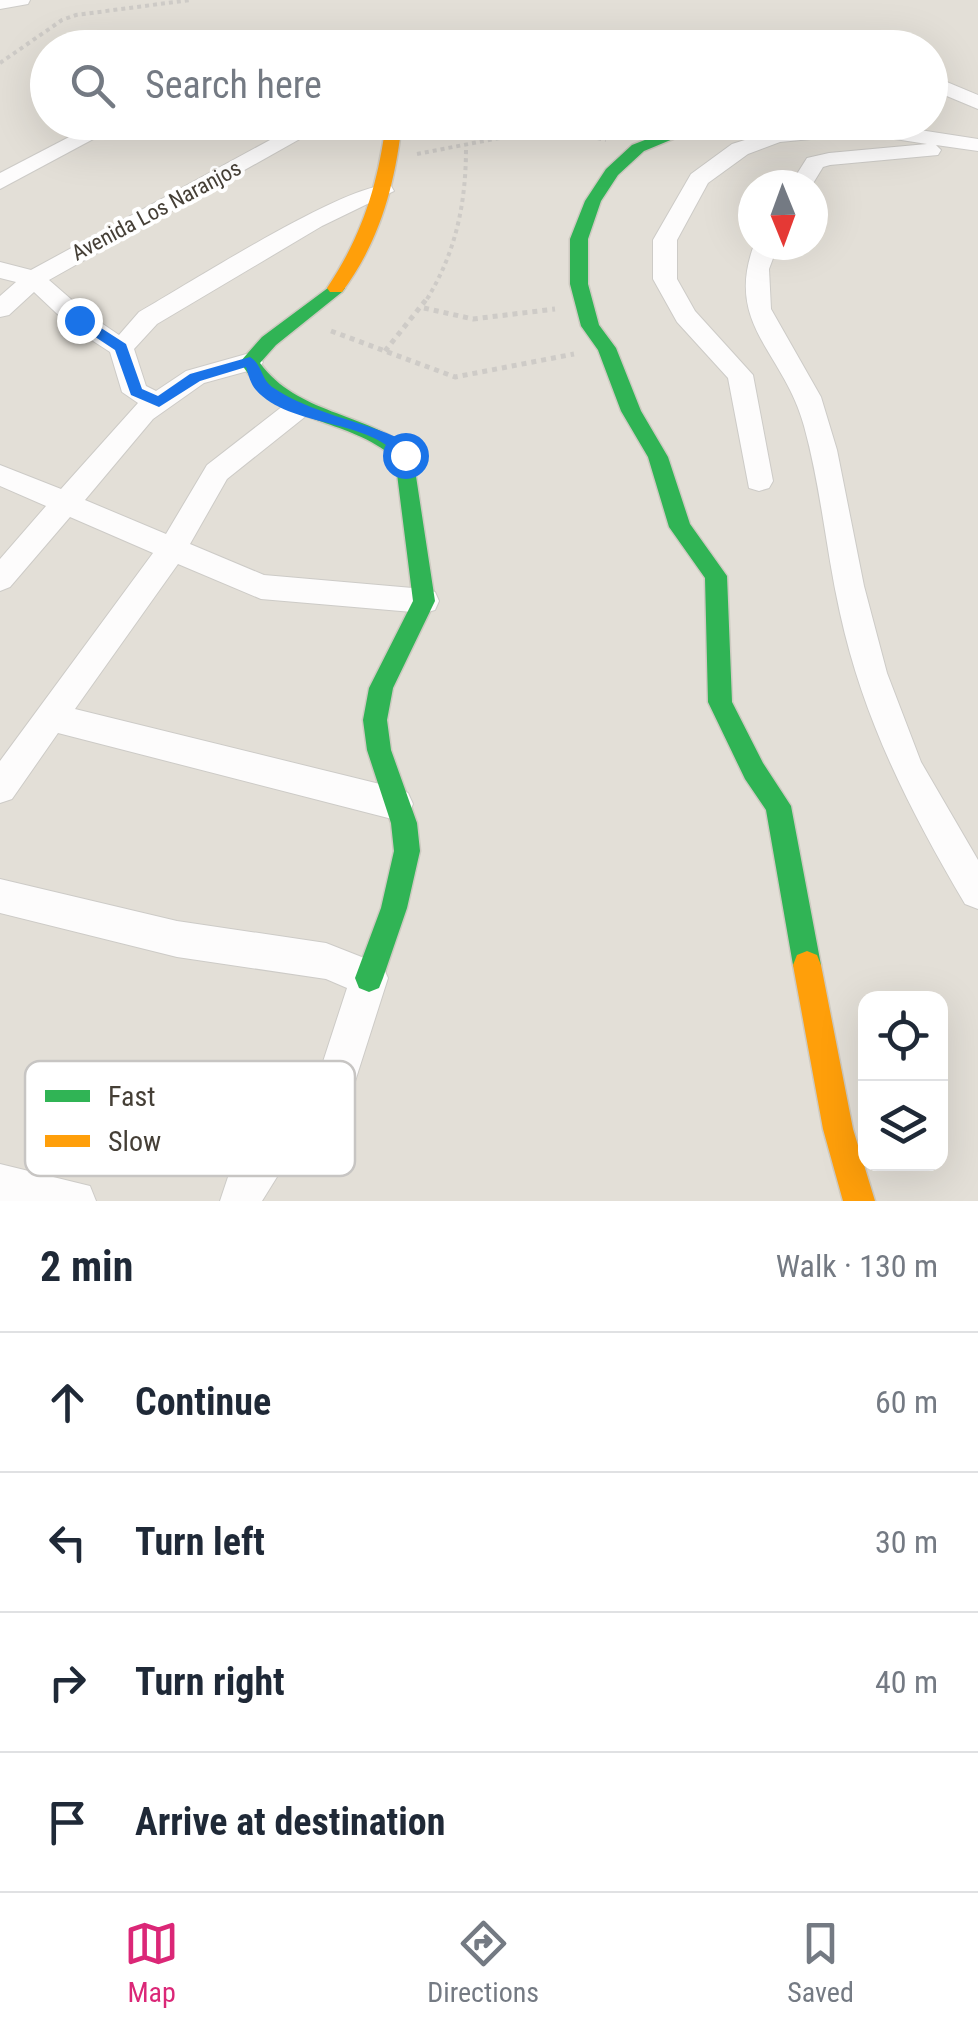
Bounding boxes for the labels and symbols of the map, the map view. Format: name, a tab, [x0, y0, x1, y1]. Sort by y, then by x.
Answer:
street label: Avenida Los Naranjos	[67, 155, 245, 266]
north arrow	[738, 170, 828, 260]
route end	[57, 298, 103, 344]
route start	[383, 433, 429, 479]
legend	[25, 1061, 355, 1176]
text: Fast	[108, 1080, 155, 1113]
text: Slow	[108, 1125, 161, 1158]

